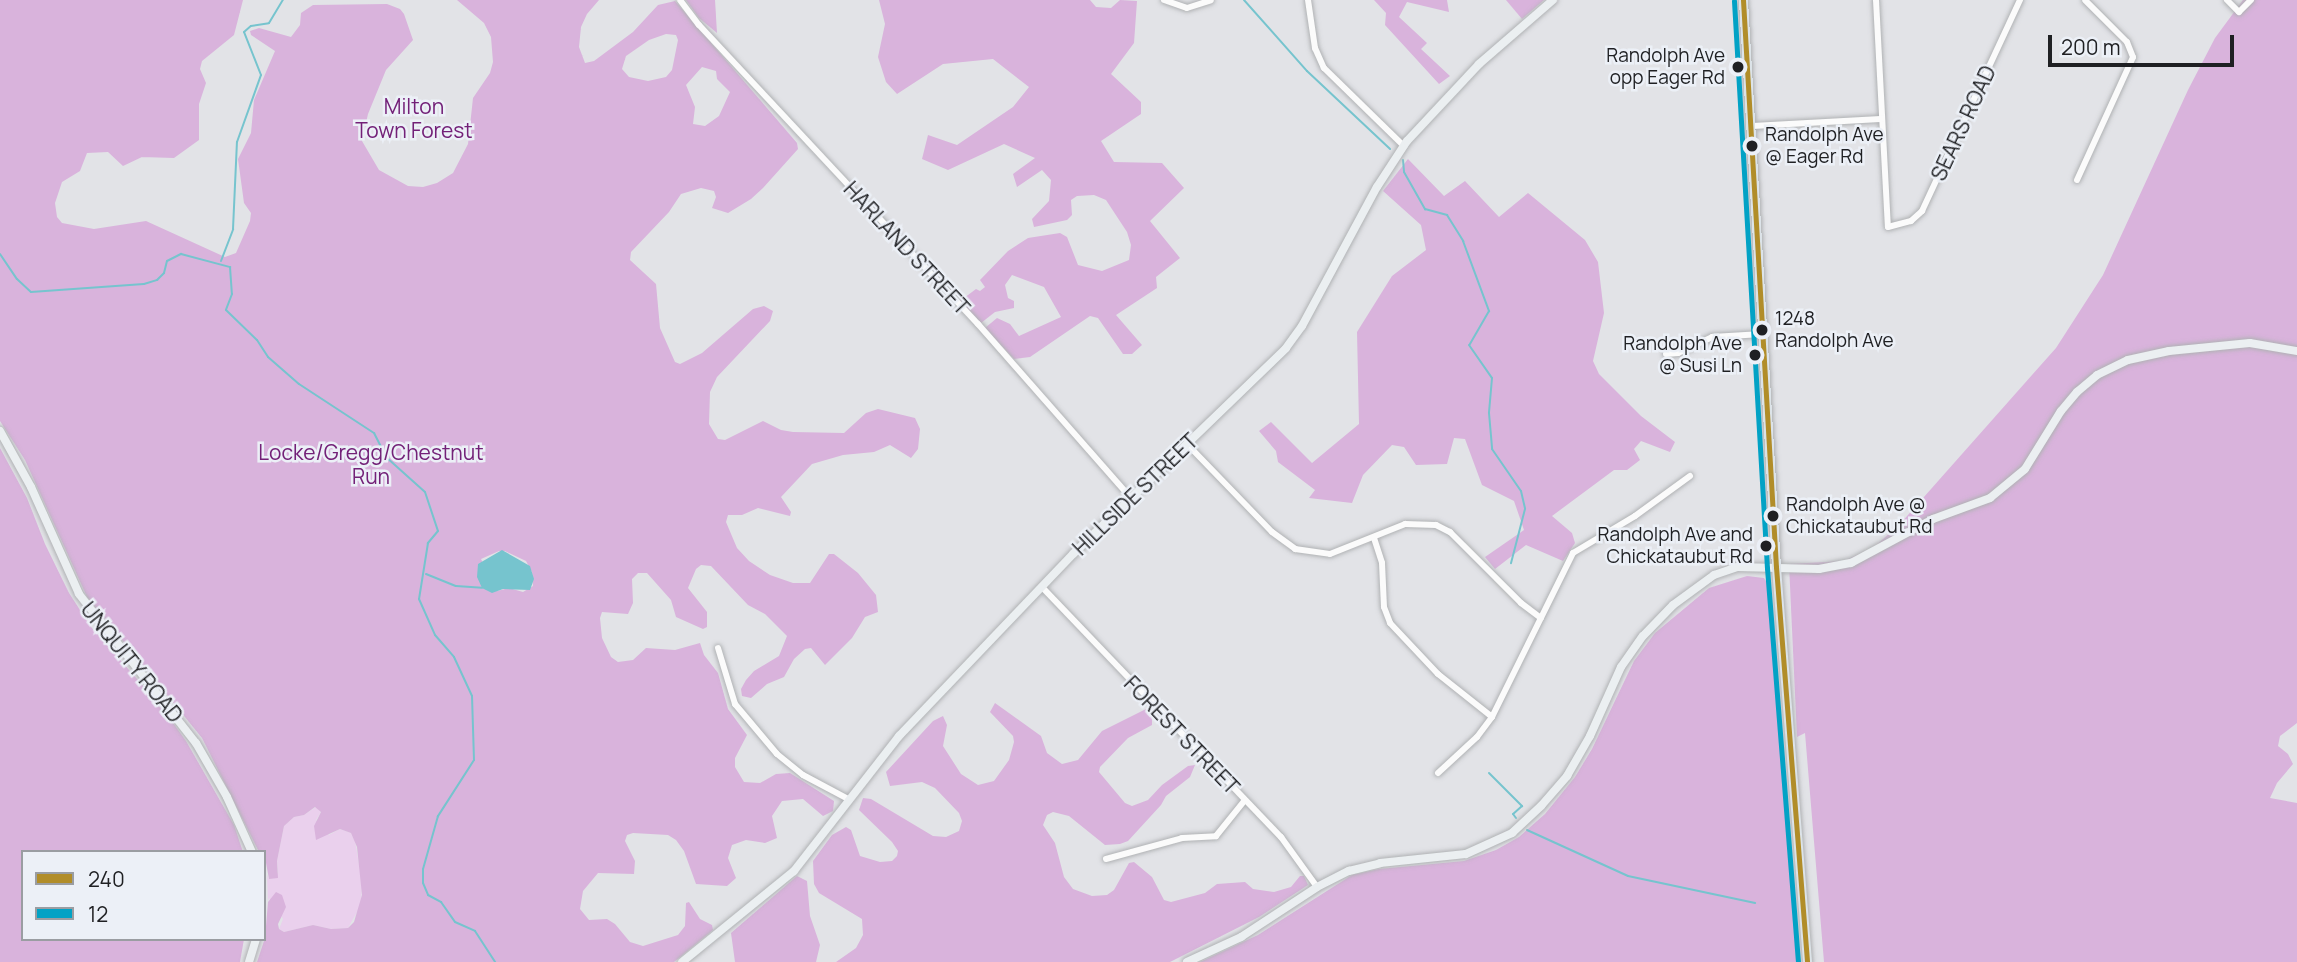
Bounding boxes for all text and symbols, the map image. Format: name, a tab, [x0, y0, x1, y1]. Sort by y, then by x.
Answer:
scale bar	[2052, 21, 2238, 65]
text: 200 m	[2061, 33, 2121, 61]
place label: Randolph Ave opp Eager Rd	[1606, 45, 1725, 89]
marker: Randolph Ave opp Eager Rd	[1731, 60, 1745, 74]
street label: SEARS ROAD	[1925, 61, 2001, 185]
park label: Milton Town Forest	[355, 93, 473, 143]
place label: Randolph Ave @ Eager Rd	[1765, 124, 1884, 168]
marker: Randolph Ave @ Eager Rd	[1745, 139, 1759, 153]
street label: HARLAND STREET	[839, 176, 975, 320]
place label: 1248 Randolph Ave	[1775, 308, 1894, 352]
marker: 1248 Randolph Ave	[1755, 323, 1769, 337]
place label: Randolph Ave @ Susi Ln	[1623, 333, 1742, 377]
marker: Randolph Ave @ Susi Ln	[1748, 348, 1762, 362]
street label: HILLSIDE STREET	[1067, 428, 1203, 560]
park label: Locke/Gregg/Chestnut Run	[258, 439, 484, 489]
place label: Randolph Ave @ Chickataubut Rd	[1786, 494, 1932, 538]
marker: Randolph Ave @ Chickataubut Rd	[1766, 509, 1780, 523]
place label: Randolph Ave and Chickataubut Rd	[1597, 524, 1753, 568]
marker: Randolph Ave and Chickataubut Rd	[1759, 539, 1773, 553]
street label: UNQUITY ROAD	[76, 596, 188, 728]
street label: FOREST STREET	[1119, 670, 1245, 800]
legend	[21, 850, 266, 941]
text: 240	[88, 865, 125, 893]
text: 12	[88, 900, 108, 928]

